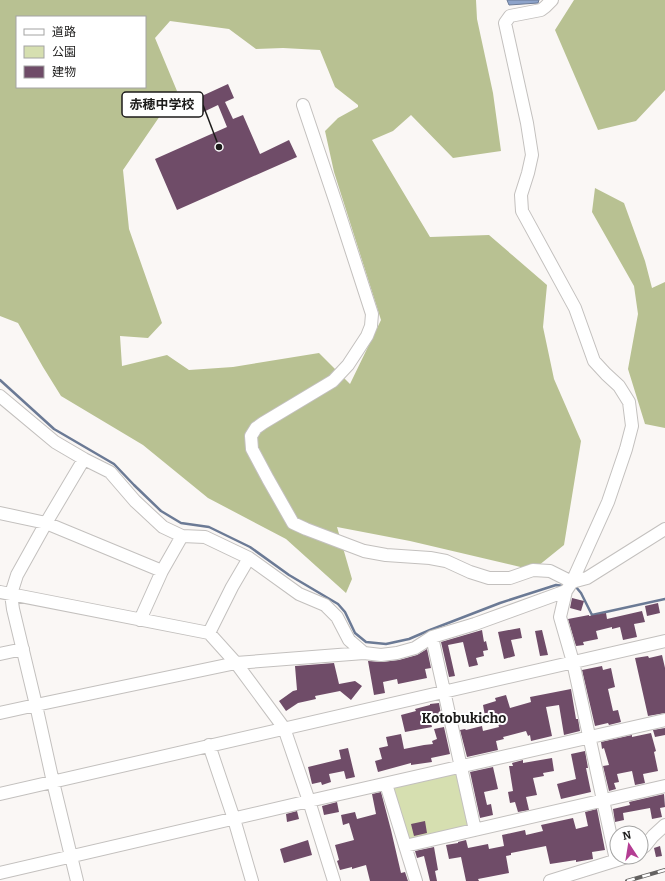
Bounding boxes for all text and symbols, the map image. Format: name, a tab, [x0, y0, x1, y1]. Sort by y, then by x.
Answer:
legend	[16, 16, 146, 88]
text: 道路	[52, 25, 76, 39]
text: 公園	[52, 45, 76, 59]
text: 建物	[52, 65, 76, 79]
callout: 赤穂中学校	[122, 92, 203, 117]
text: 赤穂中学校	[129, 97, 195, 112]
district label: Kotobukicho	[422, 710, 506, 727]
north arrow	[609, 825, 649, 865]
text: N	[622, 828, 633, 843]

